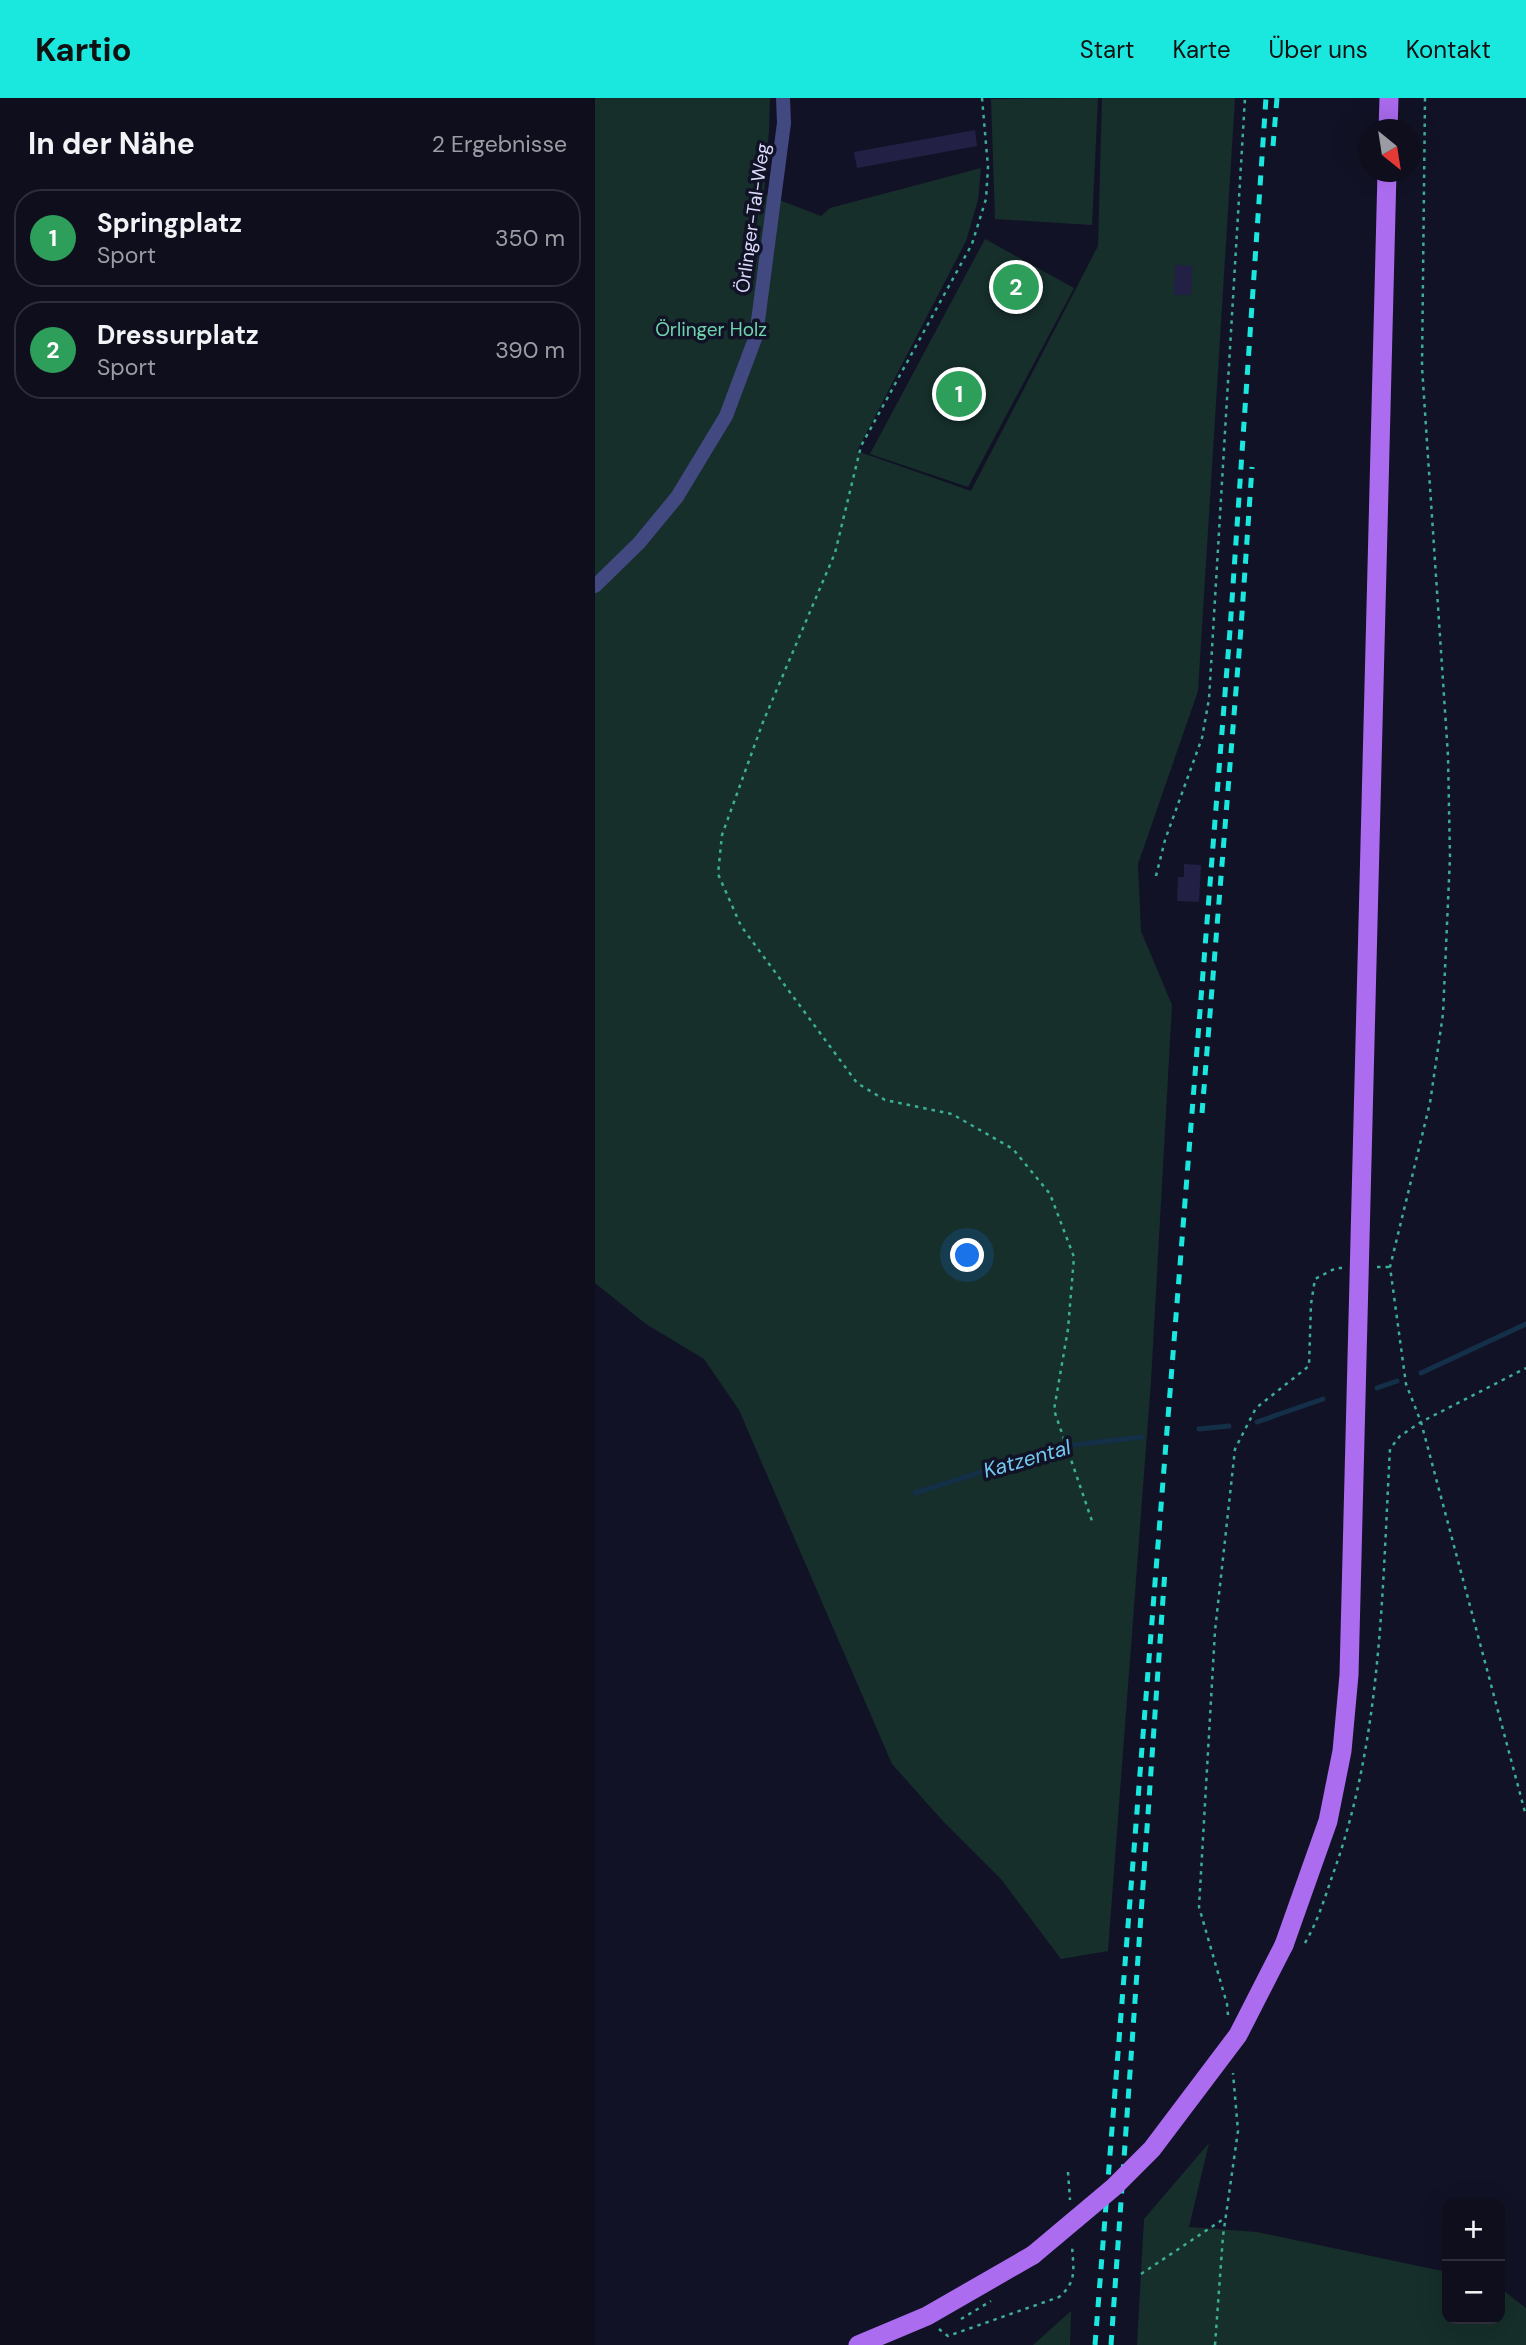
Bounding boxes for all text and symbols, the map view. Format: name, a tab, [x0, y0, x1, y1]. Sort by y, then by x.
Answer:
text: Kartio	[35, 28, 132, 71]
text: Start	[1080, 34, 1134, 65]
text: Karte	[1172, 34, 1231, 65]
text: Über uns	[1269, 34, 1368, 65]
text: Kontakt	[1406, 34, 1491, 65]
north arrow	[1358, 119, 1421, 182]
text: In der Nähe	[28, 124, 195, 163]
text: 2 Ergebnisse	[432, 129, 567, 159]
street label: Örlinger-Tal-Weg	[730, 141, 775, 295]
text: Springplatz	[97, 206, 242, 240]
text: 1	[49, 223, 57, 253]
text: 350 m	[495, 223, 565, 253]
text: Sport	[97, 240, 156, 270]
pin: 2	[993, 261, 1039, 313]
park label: Örlinger Holz	[655, 317, 767, 342]
text: Dressurplatz	[97, 318, 259, 352]
text: 2	[46, 335, 60, 365]
text: 390 m	[495, 335, 565, 365]
text: Sport	[97, 352, 156, 382]
pin: 1	[936, 368, 982, 420]
your location	[950, 1238, 984, 1272]
water label: Katzental	[980, 1433, 1074, 1485]
map controls	[1442, 2198, 1505, 2324]
button: +	[1442, 2198, 1505, 2261]
button: −	[1442, 2261, 1505, 2324]

